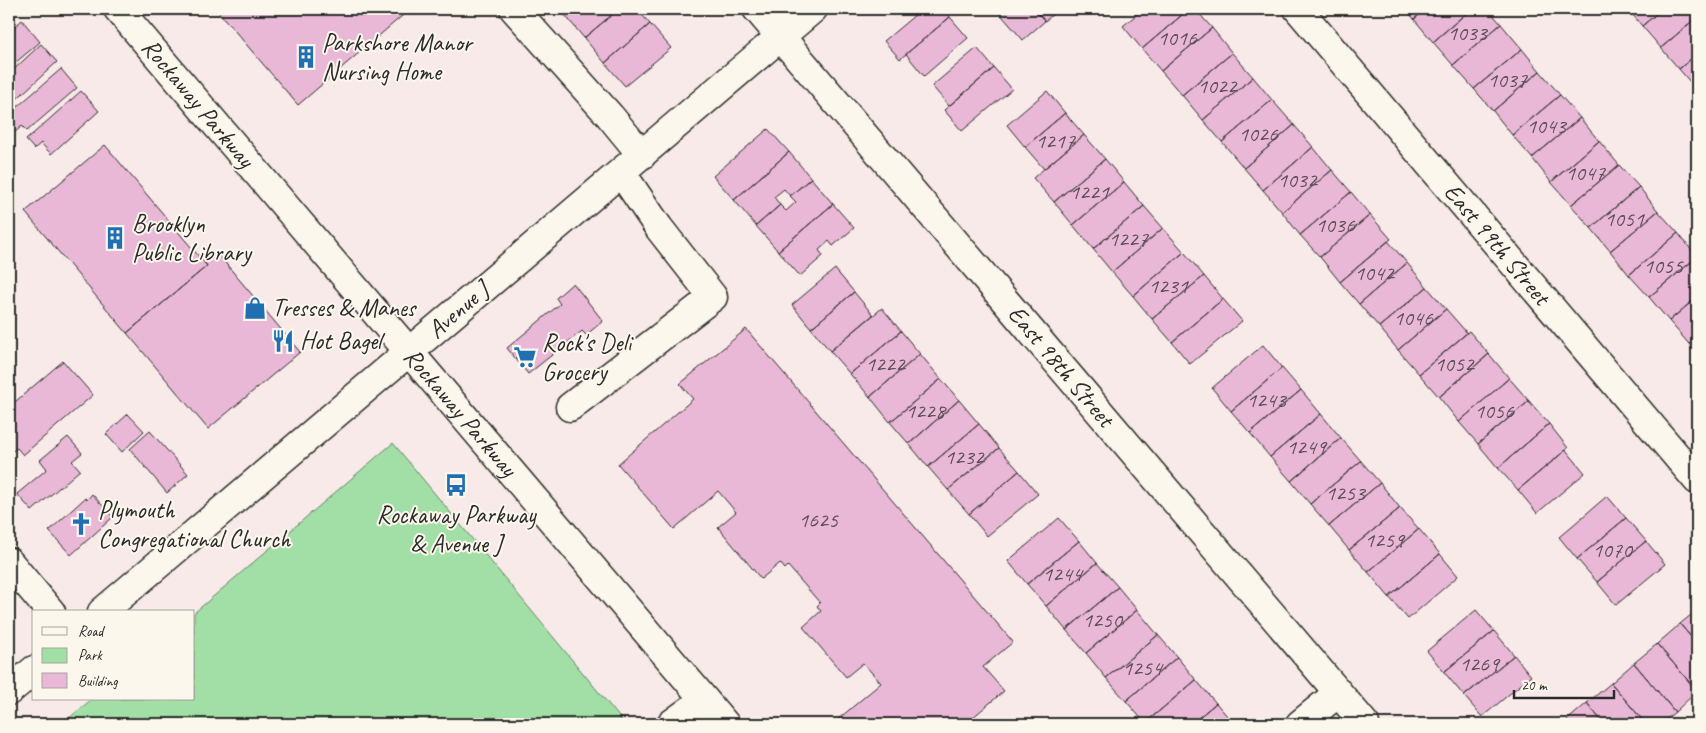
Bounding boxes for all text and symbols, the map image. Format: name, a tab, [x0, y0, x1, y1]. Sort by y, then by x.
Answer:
house number: 1033	[1447, 19, 1489, 47]
house number: 1016	[1157, 24, 1198, 52]
place label: Parkshore Manor Nursing Home	[322, 27, 475, 88]
street label: Rockaway Parkway	[135, 32, 262, 175]
building icon: Parkshore Manor Nursing Home	[293, 44, 319, 70]
house number: 1037	[1487, 66, 1528, 94]
house number: 1022	[1197, 72, 1239, 100]
house number: 1043	[1526, 112, 1568, 140]
house number: 1026	[1238, 120, 1279, 148]
house number: 1217	[1035, 127, 1076, 155]
house number: 1047	[1565, 159, 1606, 187]
house number: 1032	[1277, 166, 1319, 194]
street label: East 99th Street	[1437, 177, 1559, 313]
house number: 1221	[1069, 178, 1110, 206]
house number: 1051	[1604, 205, 1645, 233]
place label: Brooklyn Public Library	[132, 208, 253, 269]
house number: 1036	[1315, 211, 1356, 239]
building icon: Brooklyn Public Library	[102, 225, 128, 251]
house number: 1227	[1108, 225, 1149, 253]
house number: 1055	[1643, 252, 1684, 280]
house number: 1042	[1354, 259, 1396, 287]
street label: Avenue J	[421, 272, 499, 345]
house number: 1231	[1148, 272, 1189, 300]
place label: Tresses & Manes	[272, 292, 418, 324]
shop icon: Tresses & Manes	[242, 295, 268, 321]
street label: East 98th Street	[1001, 299, 1123, 435]
house number: 1046	[1393, 304, 1434, 332]
place label: Hot Bagel	[300, 325, 386, 357]
place label: Rock's Deli Grocery	[542, 327, 635, 388]
restaurant icon: Hot Bagel	[270, 328, 296, 354]
street label: Rockaway Parkway	[397, 341, 525, 484]
supermarket icon: Rock's Deli Grocery	[512, 344, 538, 370]
house number: 1222	[865, 350, 907, 378]
house number: 1052	[1434, 350, 1476, 378]
house number: 1243	[1246, 386, 1288, 414]
house number: 1228	[905, 397, 947, 425]
house number: 1056	[1474, 397, 1515, 425]
house number: 1249	[1286, 433, 1328, 461]
house number: 1232	[944, 443, 986, 471]
bus stop icon: Rockaway Parkway & Avenue J	[443, 472, 469, 498]
house number: 1253	[1325, 479, 1367, 507]
place label: Plymouth Congregational Church	[98, 494, 292, 555]
place label: Rockaway Parkway & Avenue J	[377, 499, 537, 560]
house number: 1625	[798, 506, 839, 534]
church icon: Plymouth Congregational Church	[68, 511, 94, 537]
house number: 1259	[1364, 526, 1406, 554]
house number: 1070	[1592, 536, 1634, 564]
house number: 1244	[1042, 560, 1084, 588]
house number: 1250	[1082, 606, 1124, 634]
legend	[32, 610, 195, 700]
text: Road	[78, 622, 105, 641]
text: Park	[78, 646, 103, 665]
house number: 1269	[1459, 650, 1501, 678]
house number: 1254	[1122, 654, 1164, 682]
scale bar	[1514, 668, 1614, 700]
text: Building	[78, 672, 118, 691]
text: 20 m	[1521, 676, 1548, 695]

